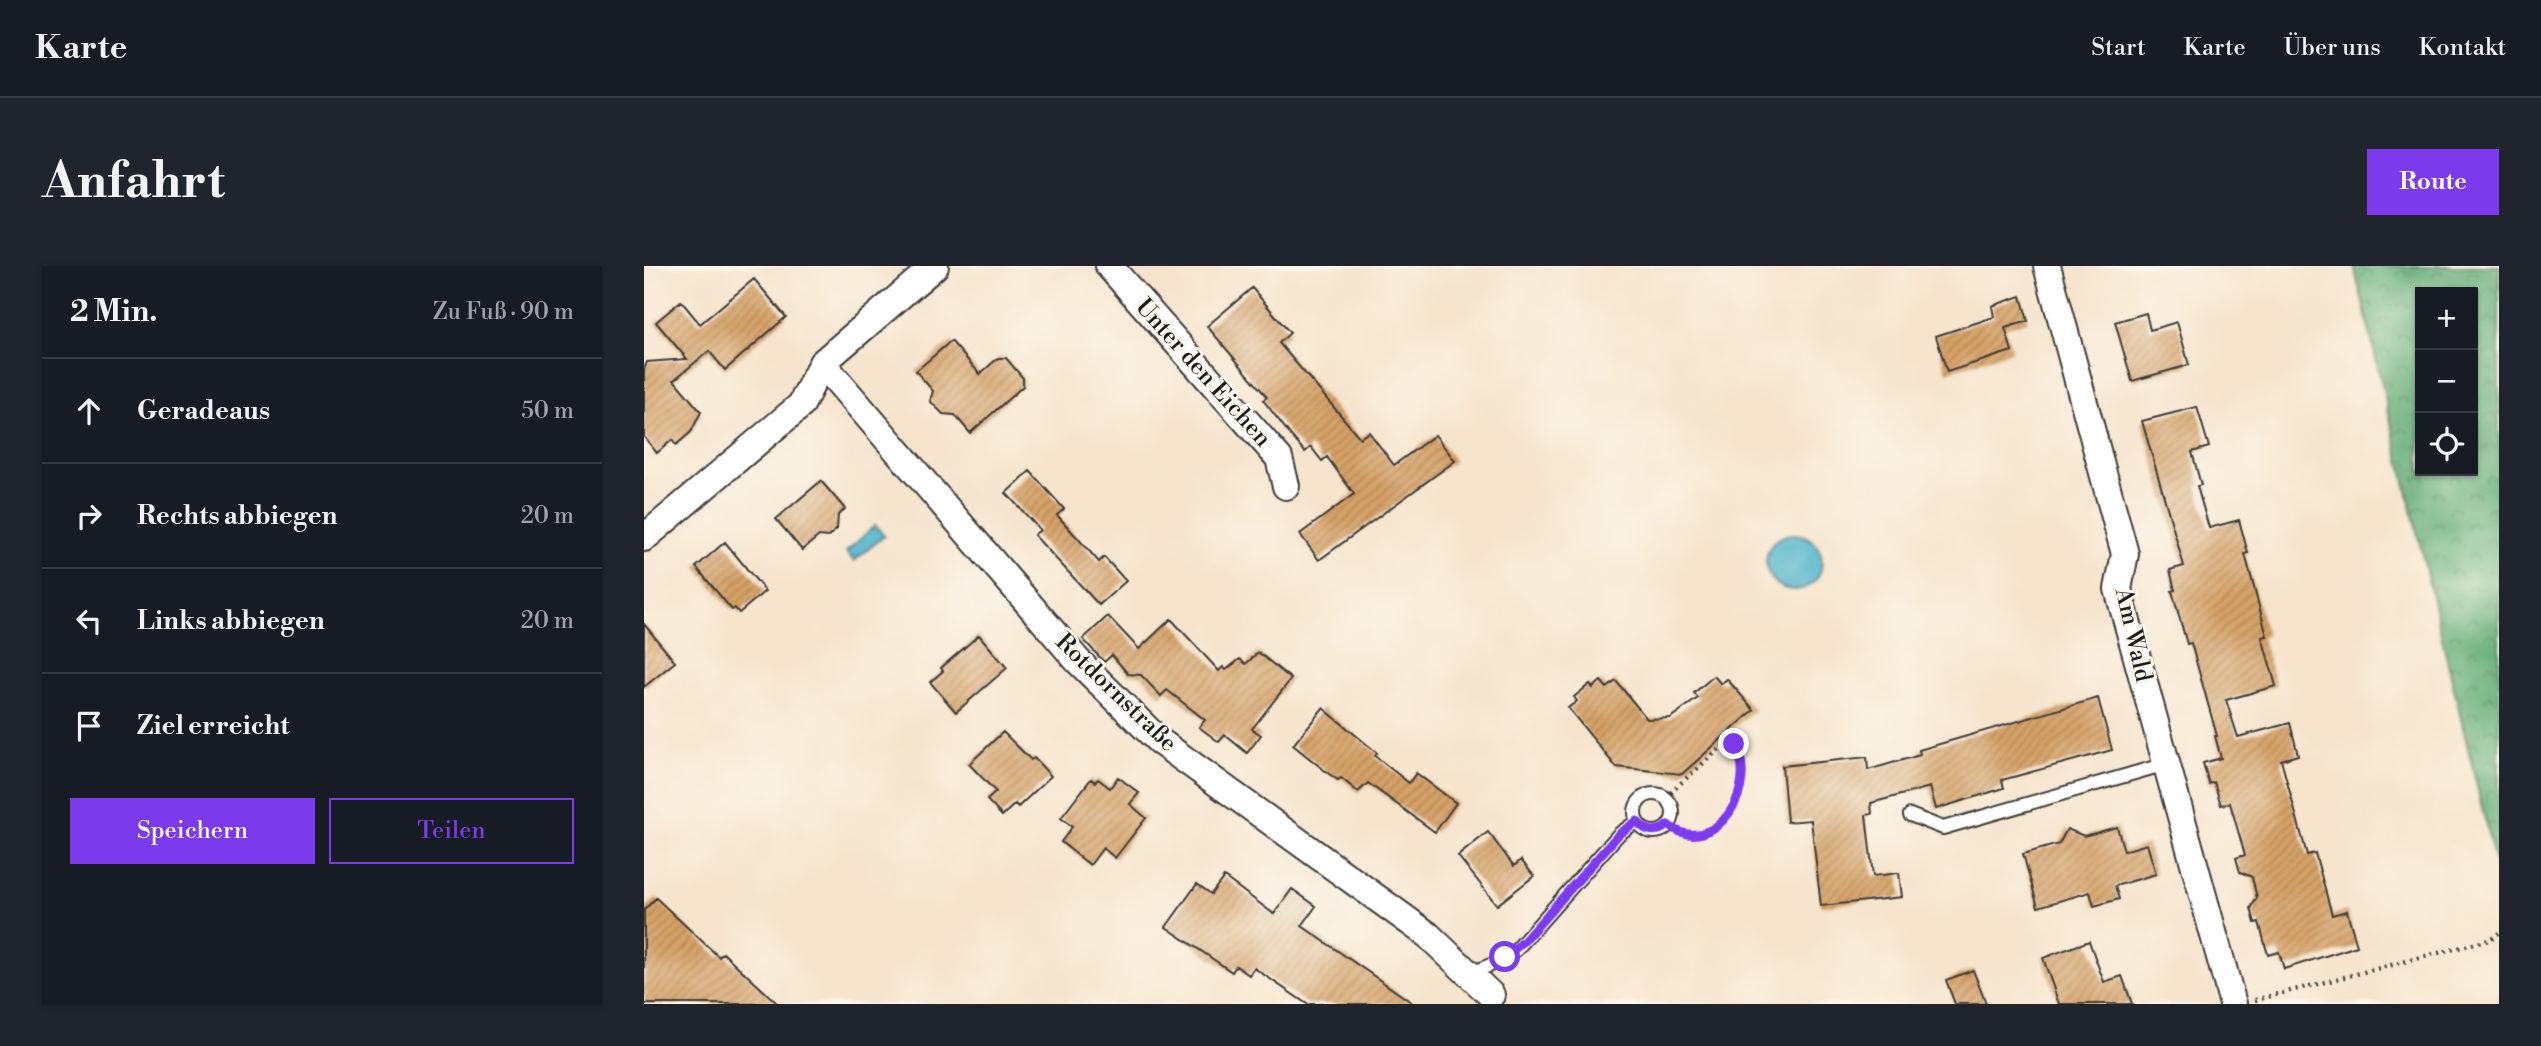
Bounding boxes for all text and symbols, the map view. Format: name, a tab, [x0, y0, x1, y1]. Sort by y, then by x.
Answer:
text: Karte	[35, 28, 127, 69]
text: Start	[2091, 33, 2145, 63]
text: Karte	[2183, 33, 2246, 63]
text: Über uns	[2284, 33, 2381, 63]
text: Kontakt	[2419, 33, 2506, 63]
button: Route	[2367, 149, 2499, 215]
text: Anfahrt	[42, 152, 225, 213]
map controls	[2415, 287, 2478, 476]
button: +	[2415, 287, 2478, 350]
text: 2 Min.	[70, 293, 158, 331]
street label: Unter den Eichen	[1129, 293, 1277, 453]
text: Zu Fuß · 90 m	[433, 298, 574, 326]
button: −	[2415, 350, 2478, 413]
icon: ahead	[70, 392, 108, 430]
text: Geradeaus	[137, 395, 270, 427]
text: 50 m	[521, 397, 574, 425]
button: locate	[2415, 413, 2478, 476]
icon: right	[70, 497, 108, 535]
text: Rechts abbiegen	[137, 500, 337, 532]
text: 20 m	[521, 502, 574, 530]
street label: Am Wald	[2107, 584, 2158, 685]
icon: left	[70, 602, 108, 640]
text: Links abbiegen	[137, 605, 325, 637]
text: 20 m	[521, 607, 574, 635]
street label: Rotdornstraße	[1049, 627, 1183, 759]
icon: arrive	[70, 707, 108, 745]
text: Ziel erreicht	[137, 710, 289, 742]
route end	[1718, 728, 1749, 759]
button: Speichern	[70, 798, 315, 864]
button: Teilen	[329, 798, 574, 864]
route start	[1489, 941, 1520, 972]

